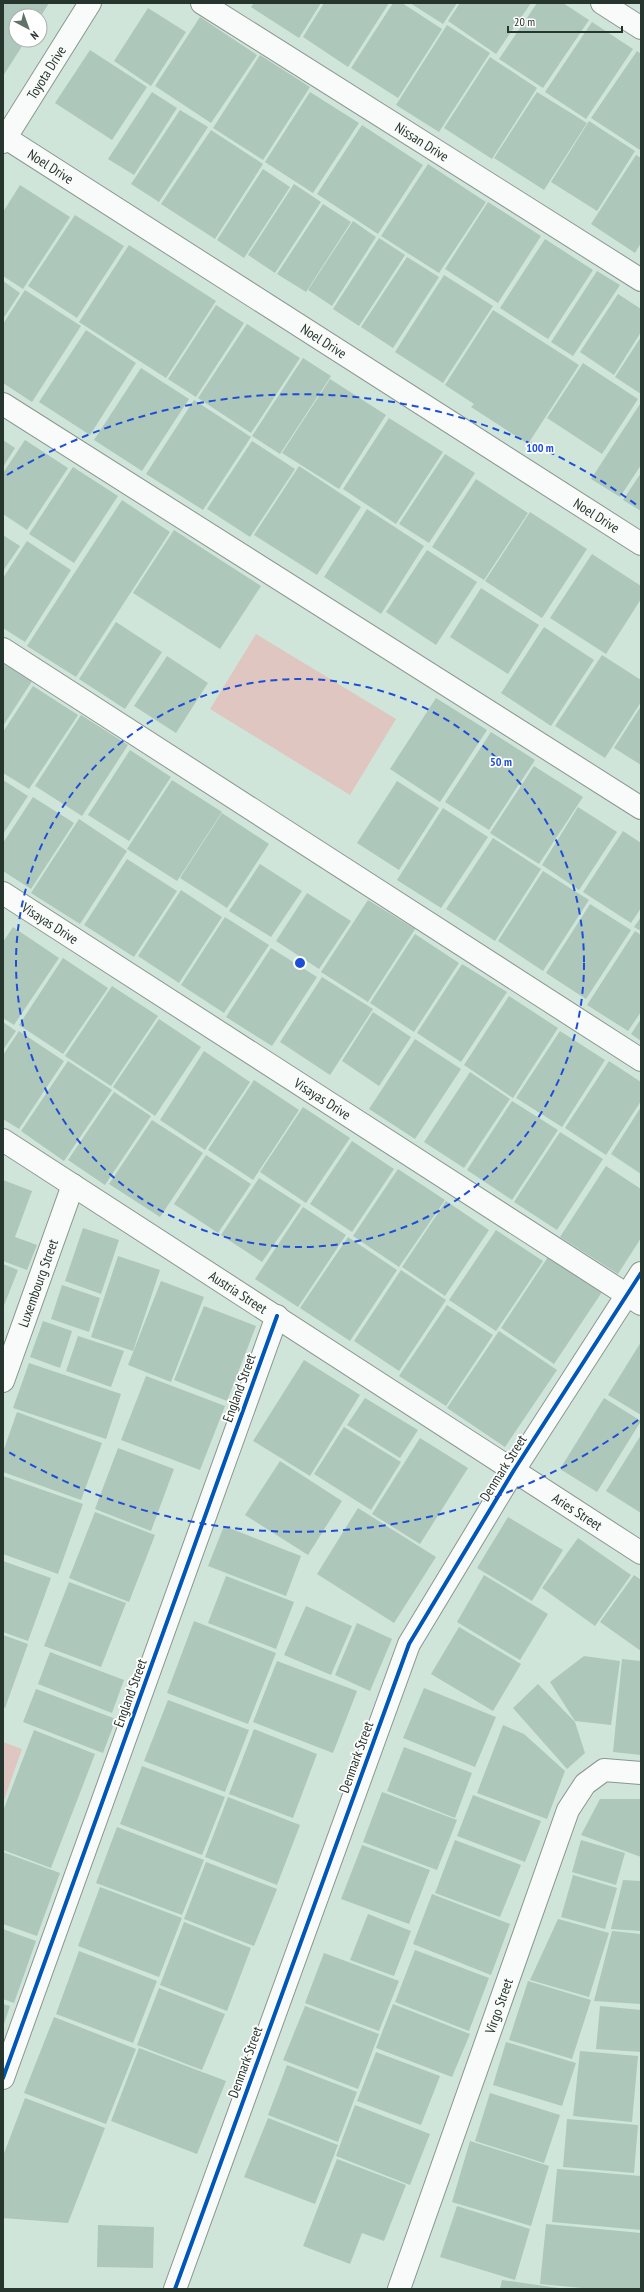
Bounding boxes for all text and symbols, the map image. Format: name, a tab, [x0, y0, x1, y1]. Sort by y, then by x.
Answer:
north arrow	[8, 8, 48, 48]
scale bar	[508, 8, 622, 34]
text: 20 m	[514, 14, 535, 29]
text: N	[28, 28, 41, 43]
street label: Toyota Drive	[23, 42, 70, 103]
street label: Nissan Drive	[392, 118, 452, 166]
street label: Noel Drive	[24, 145, 77, 188]
street label: Noel Drive	[297, 320, 350, 363]
text: 100 m	[526, 440, 554, 455]
street label: Noel Drive	[570, 494, 623, 537]
text: 50 m	[490, 754, 512, 769]
street label: Visayas Drive	[17, 898, 82, 948]
centre of rings	[293, 956, 307, 970]
street label: Visayas Drive	[290, 1073, 354, 1124]
street label: Luxembourg Street	[14, 1236, 62, 1330]
street label: Austria Street	[206, 1267, 271, 1318]
street label: England Street	[218, 1351, 260, 1425]
street label: Denmark Street	[476, 1431, 531, 1505]
street label: Aries Street	[549, 1489, 606, 1535]
street label: England Street	[109, 1656, 151, 1730]
street label: Denmark Street	[335, 1719, 377, 1795]
street label: Virgo Street	[480, 1976, 517, 2037]
street label: Denmark Street	[224, 2024, 266, 2100]

